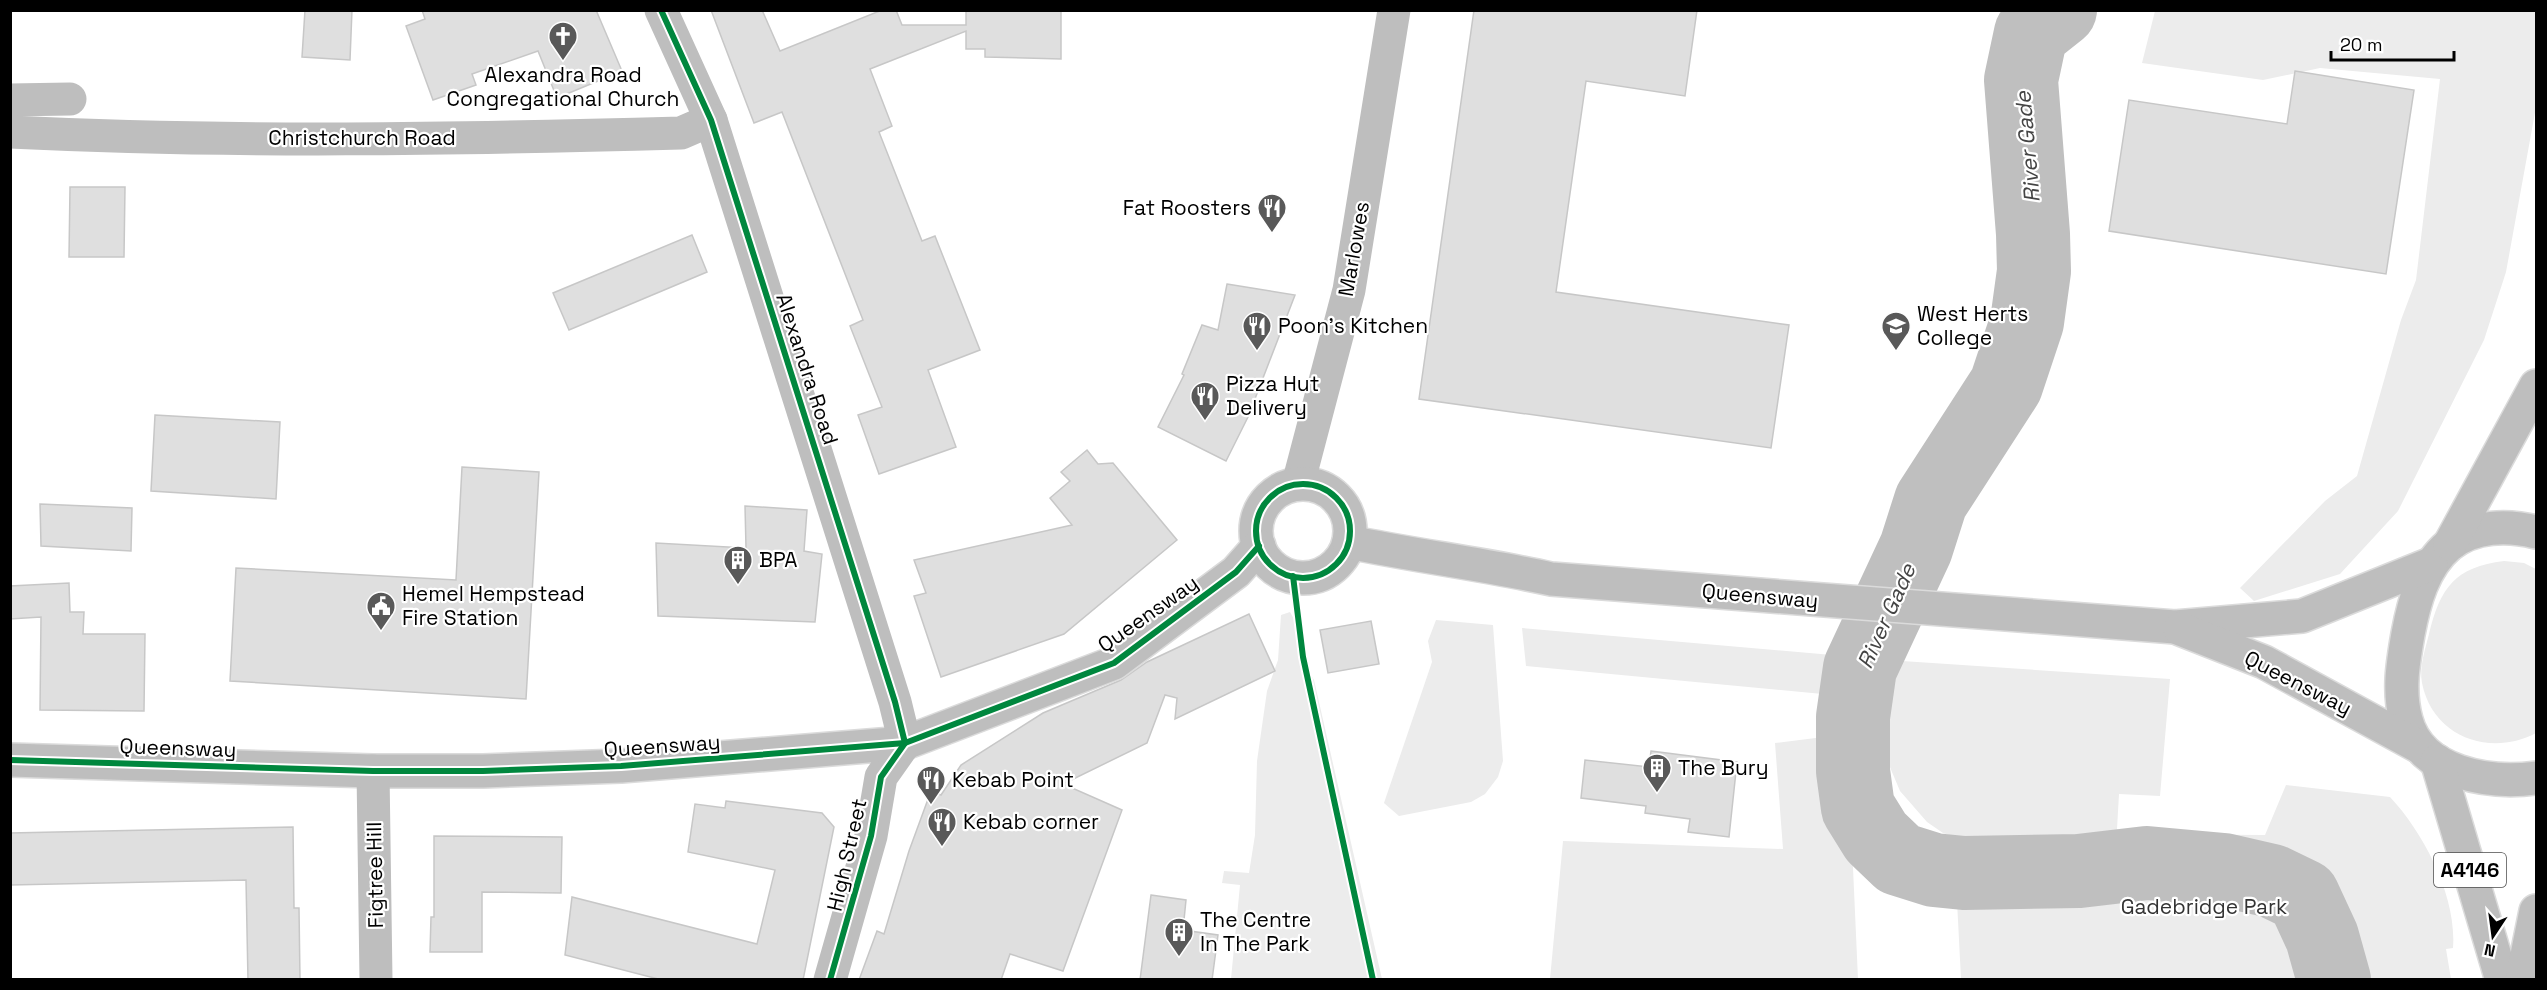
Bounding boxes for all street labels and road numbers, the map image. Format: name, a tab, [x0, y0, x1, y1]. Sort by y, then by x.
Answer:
street label: Christchurch Road	[268, 124, 456, 151]
street label: Marlowes	[1332, 199, 1375, 299]
street label: Alexandra Road	[770, 290, 845, 448]
street label: Queensway	[1092, 569, 1203, 658]
street label: Queensway	[1701, 577, 1819, 614]
street label: Queensway	[2240, 644, 2356, 721]
street label: Queensway	[603, 728, 721, 763]
street label: Queensway	[119, 732, 237, 763]
street label: High Street	[820, 796, 873, 914]
street label: Figtree Hill	[360, 821, 389, 929]
road number: A4146	[2434, 853, 2506, 887]

